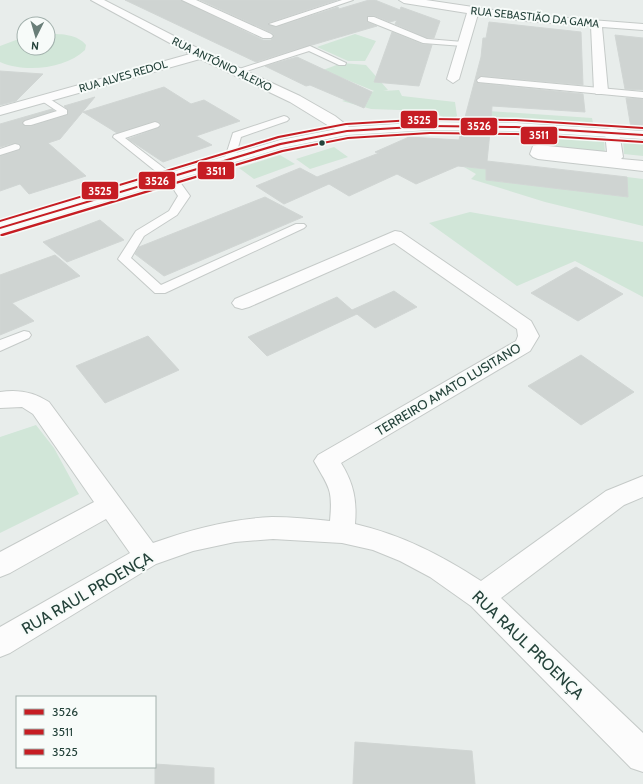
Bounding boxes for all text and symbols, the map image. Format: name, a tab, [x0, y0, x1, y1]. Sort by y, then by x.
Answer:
street label: RUA SEBASTIÃO DA GAMA	[470, 3, 600, 31]
north arrow	[16, 16, 56, 56]
street label: RUA ANTÓNIO ALEIXO	[170, 34, 275, 95]
text: N	[31, 39, 40, 53]
street label: RUA ALVES REDOL	[77, 57, 169, 95]
line badge: 3525	[400, 110, 438, 129]
text: 3525	[407, 113, 431, 127]
line badge: 3526	[460, 117, 498, 136]
text: 3526	[467, 119, 491, 133]
line badge: 3511	[520, 126, 558, 145]
text: 3511	[529, 128, 549, 142]
unlabelled marker	[317, 138, 327, 148]
line badge: 3511	[197, 161, 235, 180]
text: 3511	[206, 164, 226, 178]
line badge: 3526	[138, 171, 176, 190]
text: 3526	[145, 174, 169, 188]
line badge: 3525	[81, 181, 119, 200]
text: 3525	[88, 184, 112, 198]
street label: TERREIRO AMATO LUSITANO	[373, 339, 523, 439]
street label: RUA RAUL PROENÇA	[18, 548, 156, 638]
street label: RUA RAUL PROENÇA	[468, 587, 588, 703]
legend	[16, 696, 156, 768]
text: 3526	[52, 704, 78, 719]
text: 3511	[52, 724, 73, 739]
text: 3525	[52, 744, 78, 759]

